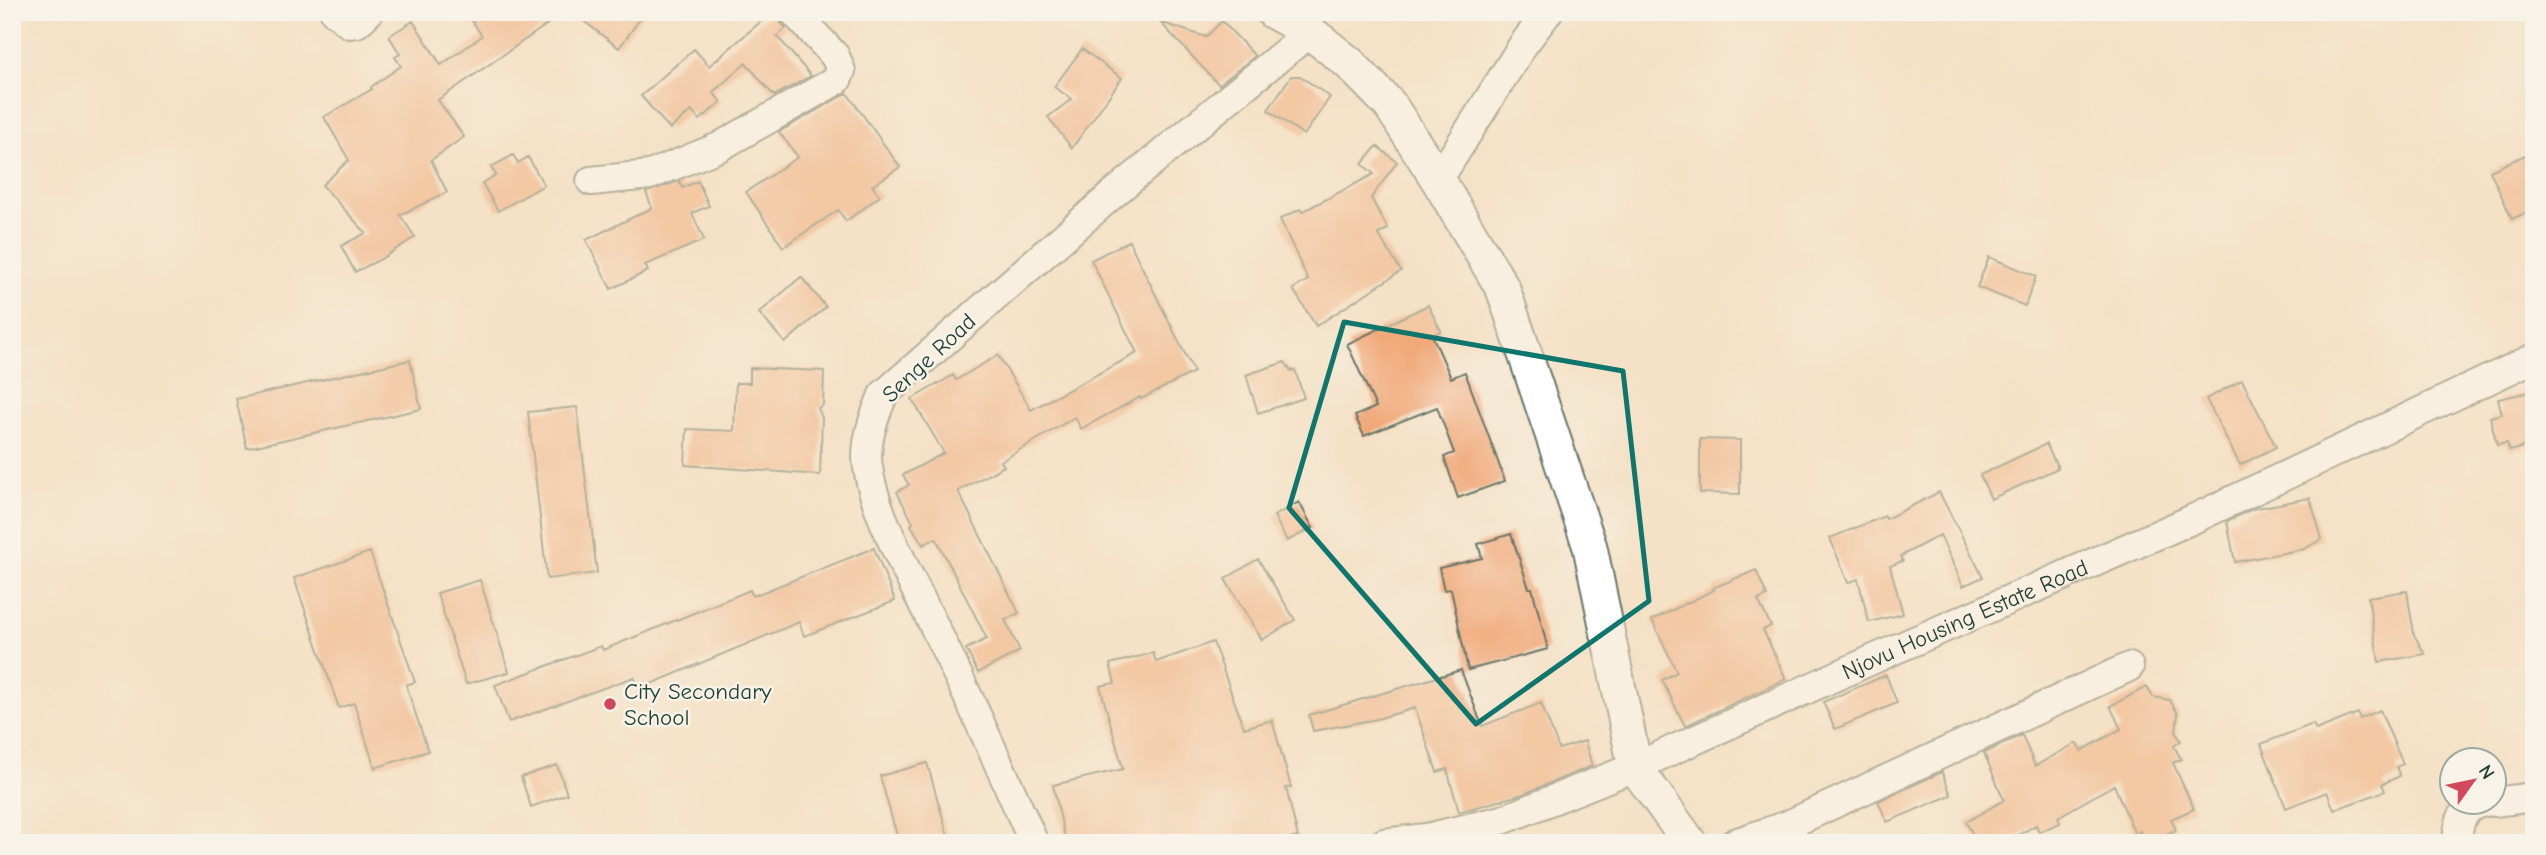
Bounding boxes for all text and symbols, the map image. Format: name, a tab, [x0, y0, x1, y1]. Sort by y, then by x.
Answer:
street label: Senge Road	[877, 308, 981, 408]
street label: Njovu Housing Estate Road	[1838, 553, 2092, 685]
place label: City Secondary School	[624, 678, 772, 731]
marker: City Secondary School	[602, 696, 618, 712]
north arrow	[2438, 746, 2508, 816]
text: N	[2474, 761, 2499, 783]

